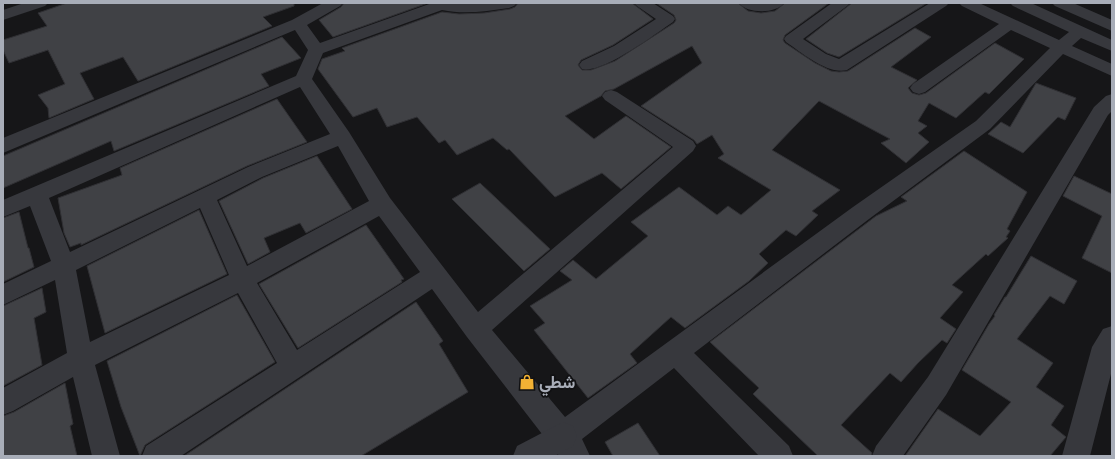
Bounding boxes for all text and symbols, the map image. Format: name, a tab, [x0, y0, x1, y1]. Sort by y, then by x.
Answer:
place label: شطي	[539, 372, 575, 396]
shop icon: شطي	[518, 373, 536, 391]

